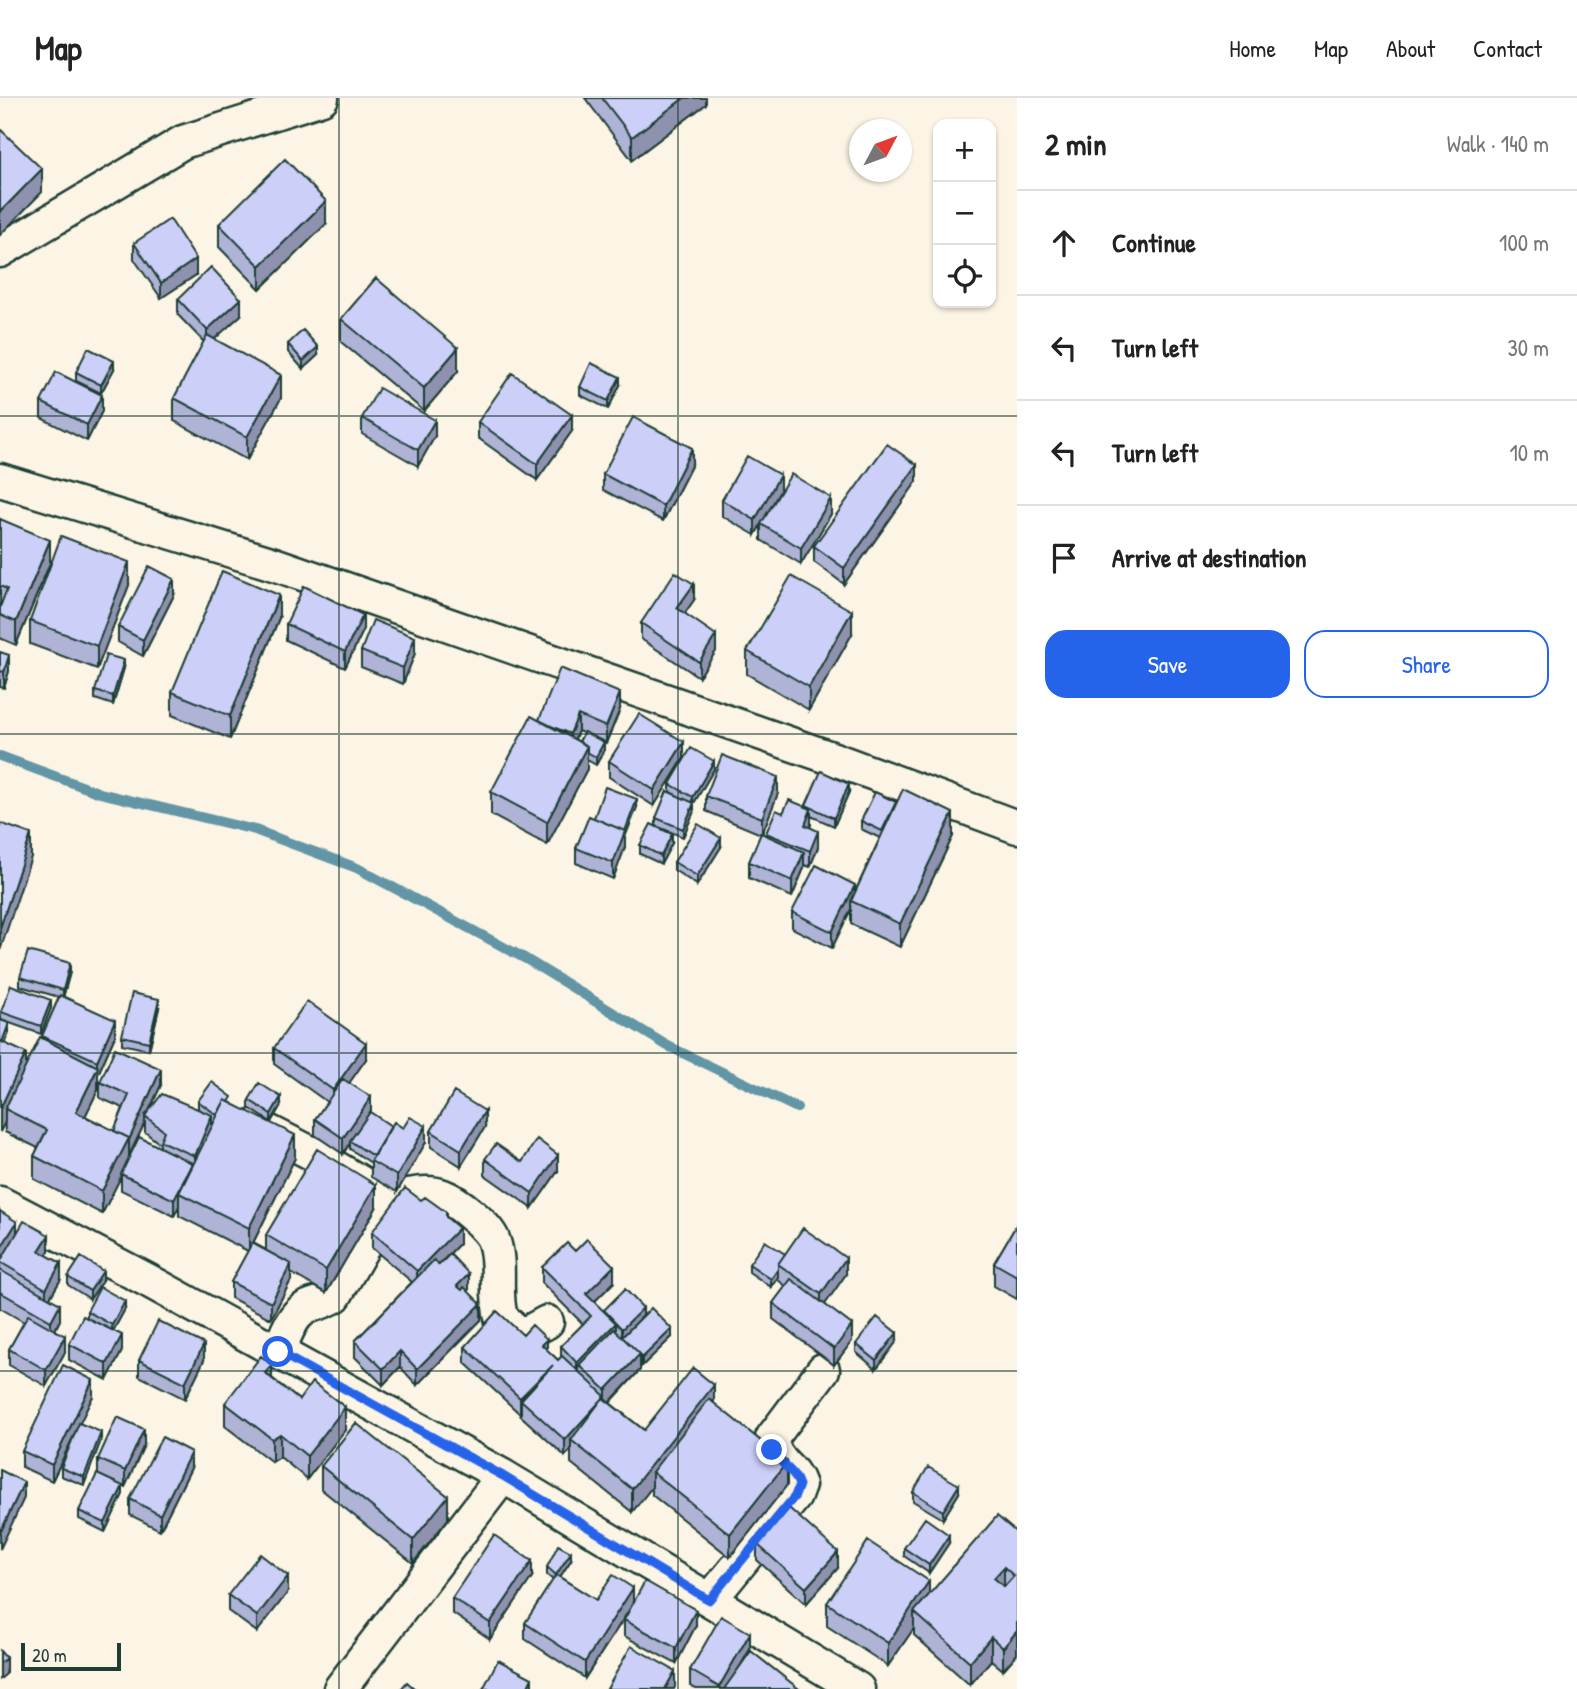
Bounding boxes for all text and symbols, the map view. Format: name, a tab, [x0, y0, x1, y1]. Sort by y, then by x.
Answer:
text: Map	[35, 26, 82, 70]
text: Home	[1229, 32, 1276, 64]
text: Map	[1314, 32, 1348, 64]
text: About	[1386, 32, 1435, 64]
text: Contact	[1473, 32, 1542, 64]
north arrow	[849, 119, 912, 182]
map controls	[933, 119, 996, 308]
button: +	[933, 119, 996, 182]
text: 2 min	[1045, 124, 1107, 164]
text: Walk · 140 m	[1447, 128, 1549, 159]
button: −	[933, 182, 996, 245]
icon: ahead	[1045, 224, 1083, 262]
text: Continue	[1112, 225, 1196, 260]
text: 100 m	[1499, 227, 1549, 258]
button: locate	[933, 245, 996, 308]
icon: left	[1045, 329, 1083, 367]
text: Turn left	[1112, 330, 1198, 365]
text: 30 m	[1507, 332, 1549, 363]
icon: left	[1045, 434, 1083, 472]
text: Turn left	[1112, 435, 1198, 470]
text: 10 m	[1509, 437, 1549, 468]
icon: arrive	[1045, 539, 1083, 577]
text: Arrive at destination	[1112, 540, 1307, 575]
button: Save	[1045, 630, 1290, 698]
button: Share	[1304, 630, 1549, 698]
route start	[262, 1336, 293, 1367]
route end	[756, 1434, 787, 1465]
scale bar	[21, 1640, 121, 1672]
text: 20 m	[32, 1642, 67, 1668]

